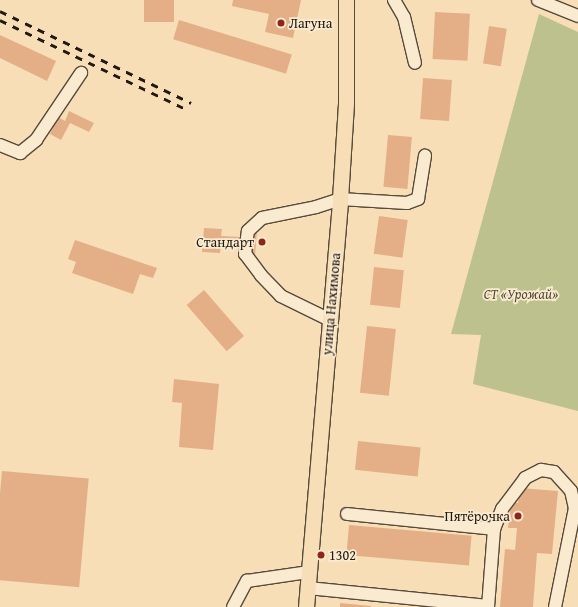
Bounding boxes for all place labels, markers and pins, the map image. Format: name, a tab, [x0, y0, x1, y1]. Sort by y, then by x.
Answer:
place label: Лагуна	[289, 15, 332, 31]
marker: Лагуна	[276, 18, 286, 28]
place label: Стандарт	[196, 234, 254, 250]
marker: Стандарт	[257, 237, 267, 247]
place label: Пятёрочка	[444, 508, 510, 524]
marker: Пятёрочка	[513, 511, 523, 521]
place label: 1302	[329, 547, 356, 563]
marker: 1302	[316, 550, 326, 560]

